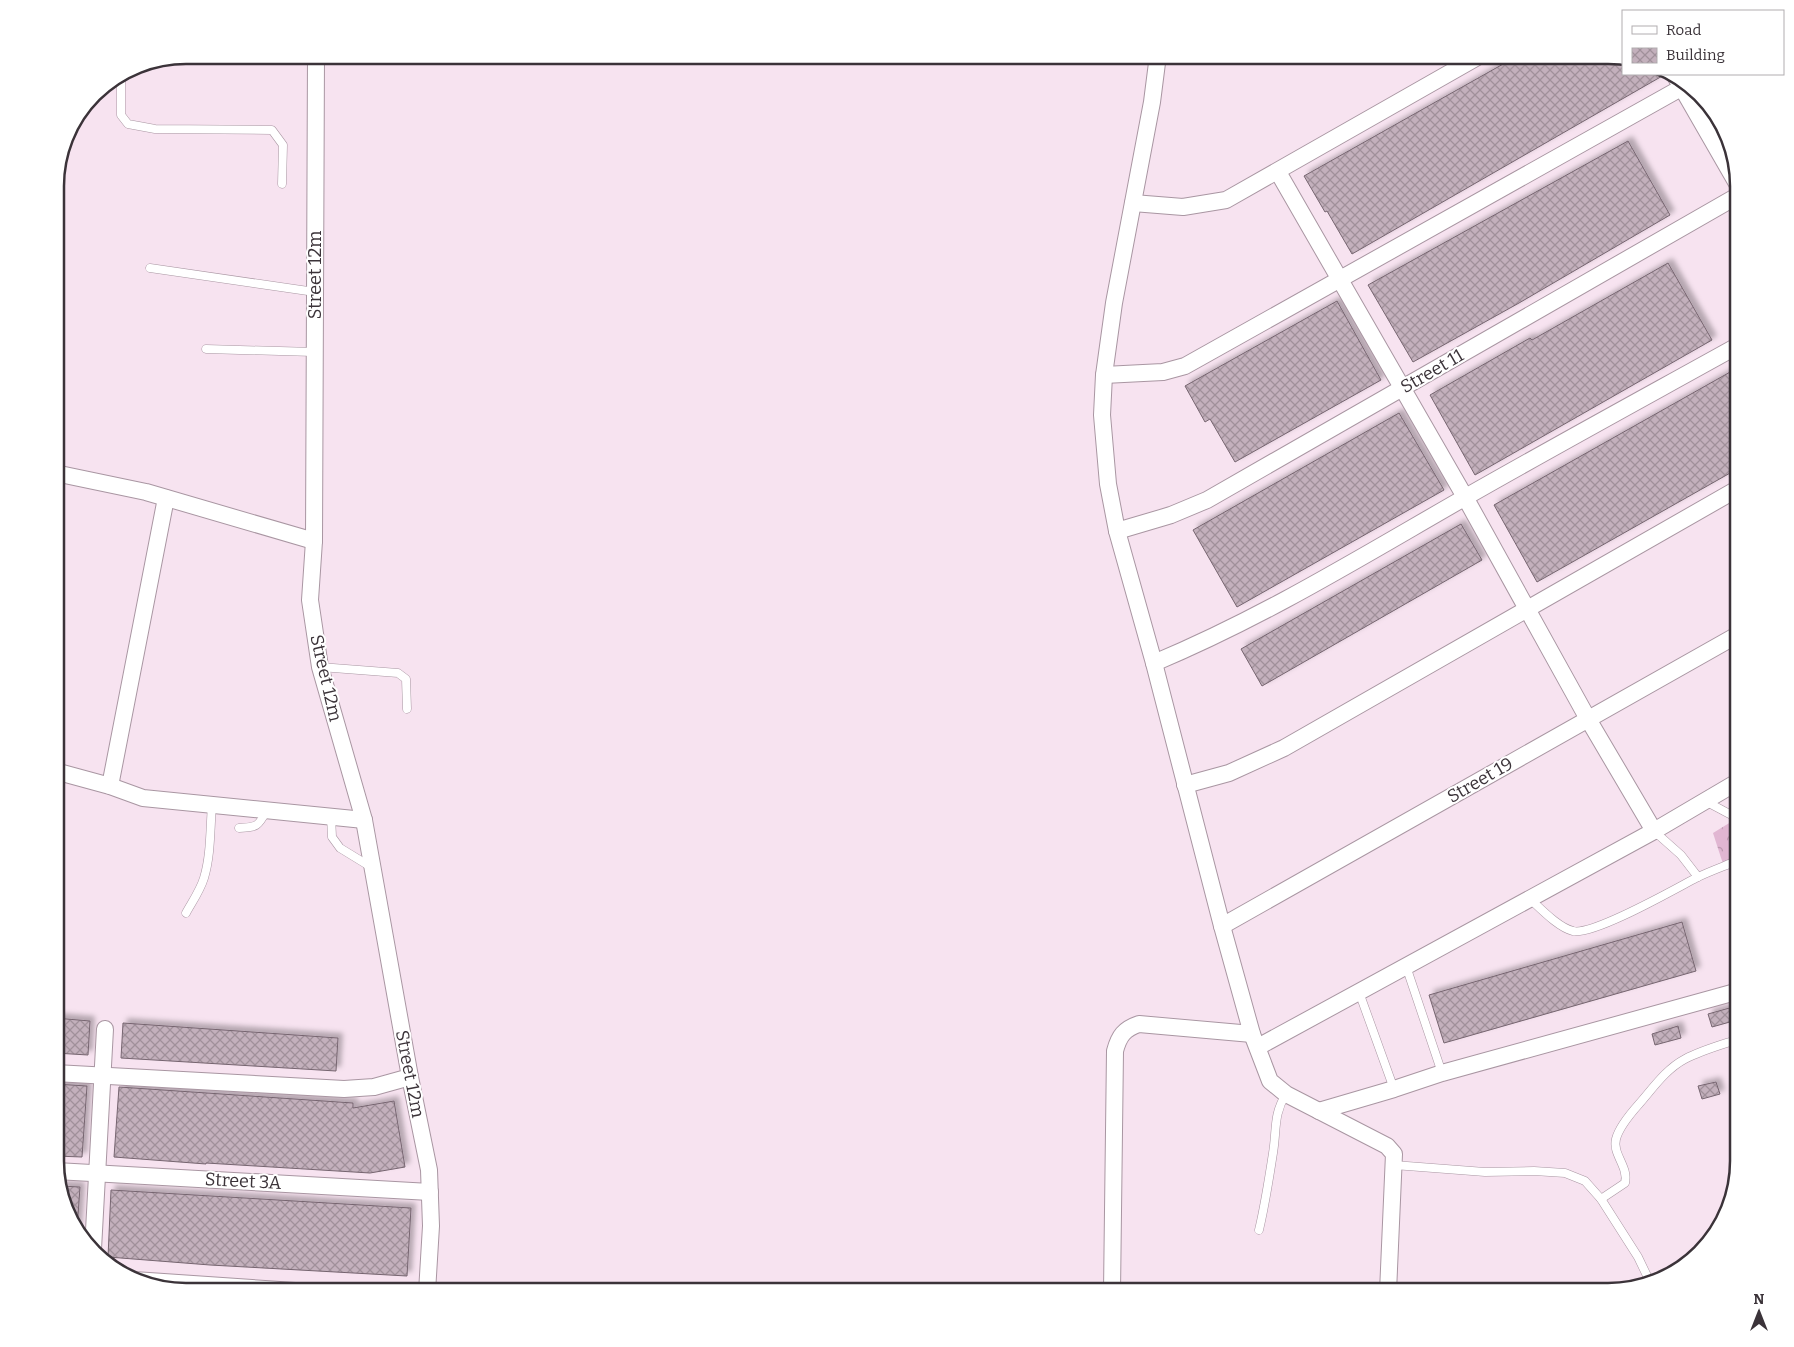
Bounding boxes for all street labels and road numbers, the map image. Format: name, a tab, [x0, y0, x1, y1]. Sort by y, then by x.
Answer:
street label: Street 12m	[304, 231, 326, 319]
street label: Street 11	[1397, 344, 1468, 398]
street label: Street 12m	[305, 632, 347, 724]
street label: Street 19	[1443, 752, 1517, 808]
street label: Street 12m	[391, 1028, 429, 1120]
street label: Street 3A	[204, 1168, 282, 1194]

